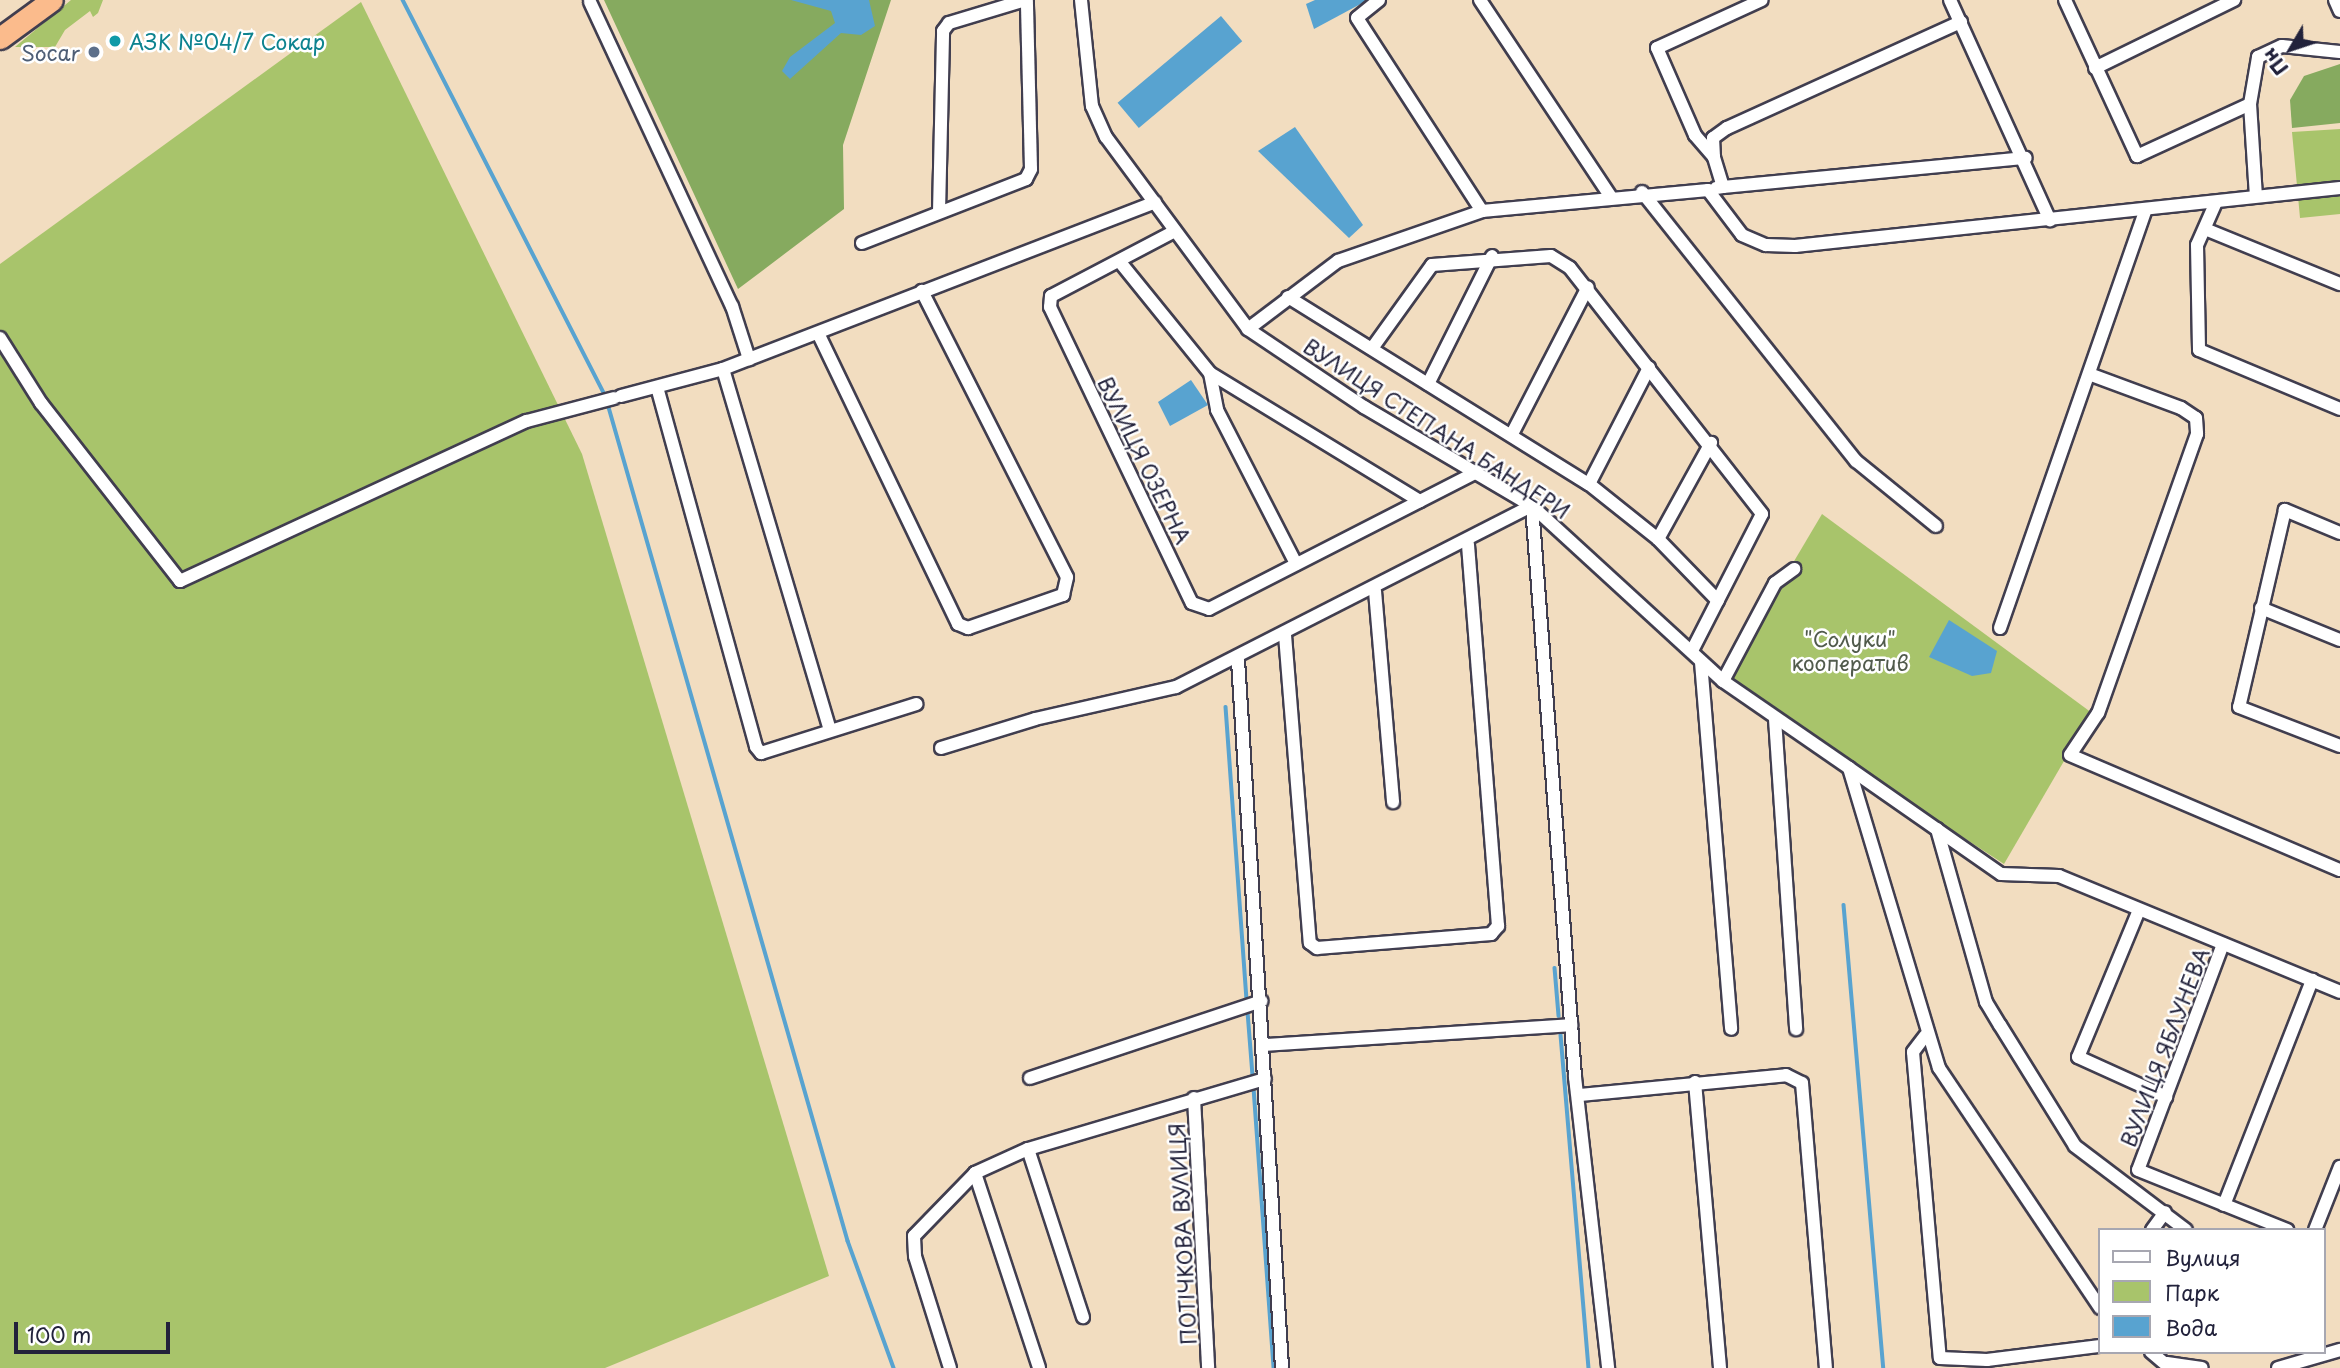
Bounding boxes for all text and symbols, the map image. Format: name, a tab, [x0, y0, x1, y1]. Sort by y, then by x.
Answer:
north arrow	[2256, 14, 2326, 84]
place label: АЗК №04/7 Сокар	[129, 28, 326, 54]
marker: АЗК №04/7 Сокар	[107, 33, 123, 49]
place label: Socar	[21, 39, 80, 65]
text: Пн	[2255, 43, 2294, 82]
marker: Socar	[86, 44, 102, 60]
street label: ВУЛИЦЯ СТЕПАНА БАНДЕРИ	[1299, 332, 1575, 524]
street label: ВУЛИЦЯ ОЗЕРНА	[1093, 372, 1197, 548]
park label: "Солуки" кооператив	[1791, 625, 1909, 675]
street label: ВУЛИЦЯ ЯБЛУНЕВА	[2114, 944, 2214, 1150]
street label: ПОТІЧКОВА ВУЛИЦЯ	[1164, 1122, 1200, 1346]
legend	[2098, 1228, 2326, 1354]
text: Вулиця	[2165, 1241, 2241, 1273]
text: Парк	[2165, 1276, 2219, 1308]
scale bar	[18, 1308, 173, 1352]
text: Вода	[2165, 1311, 2217, 1343]
text: 100 m	[27, 1318, 91, 1350]

